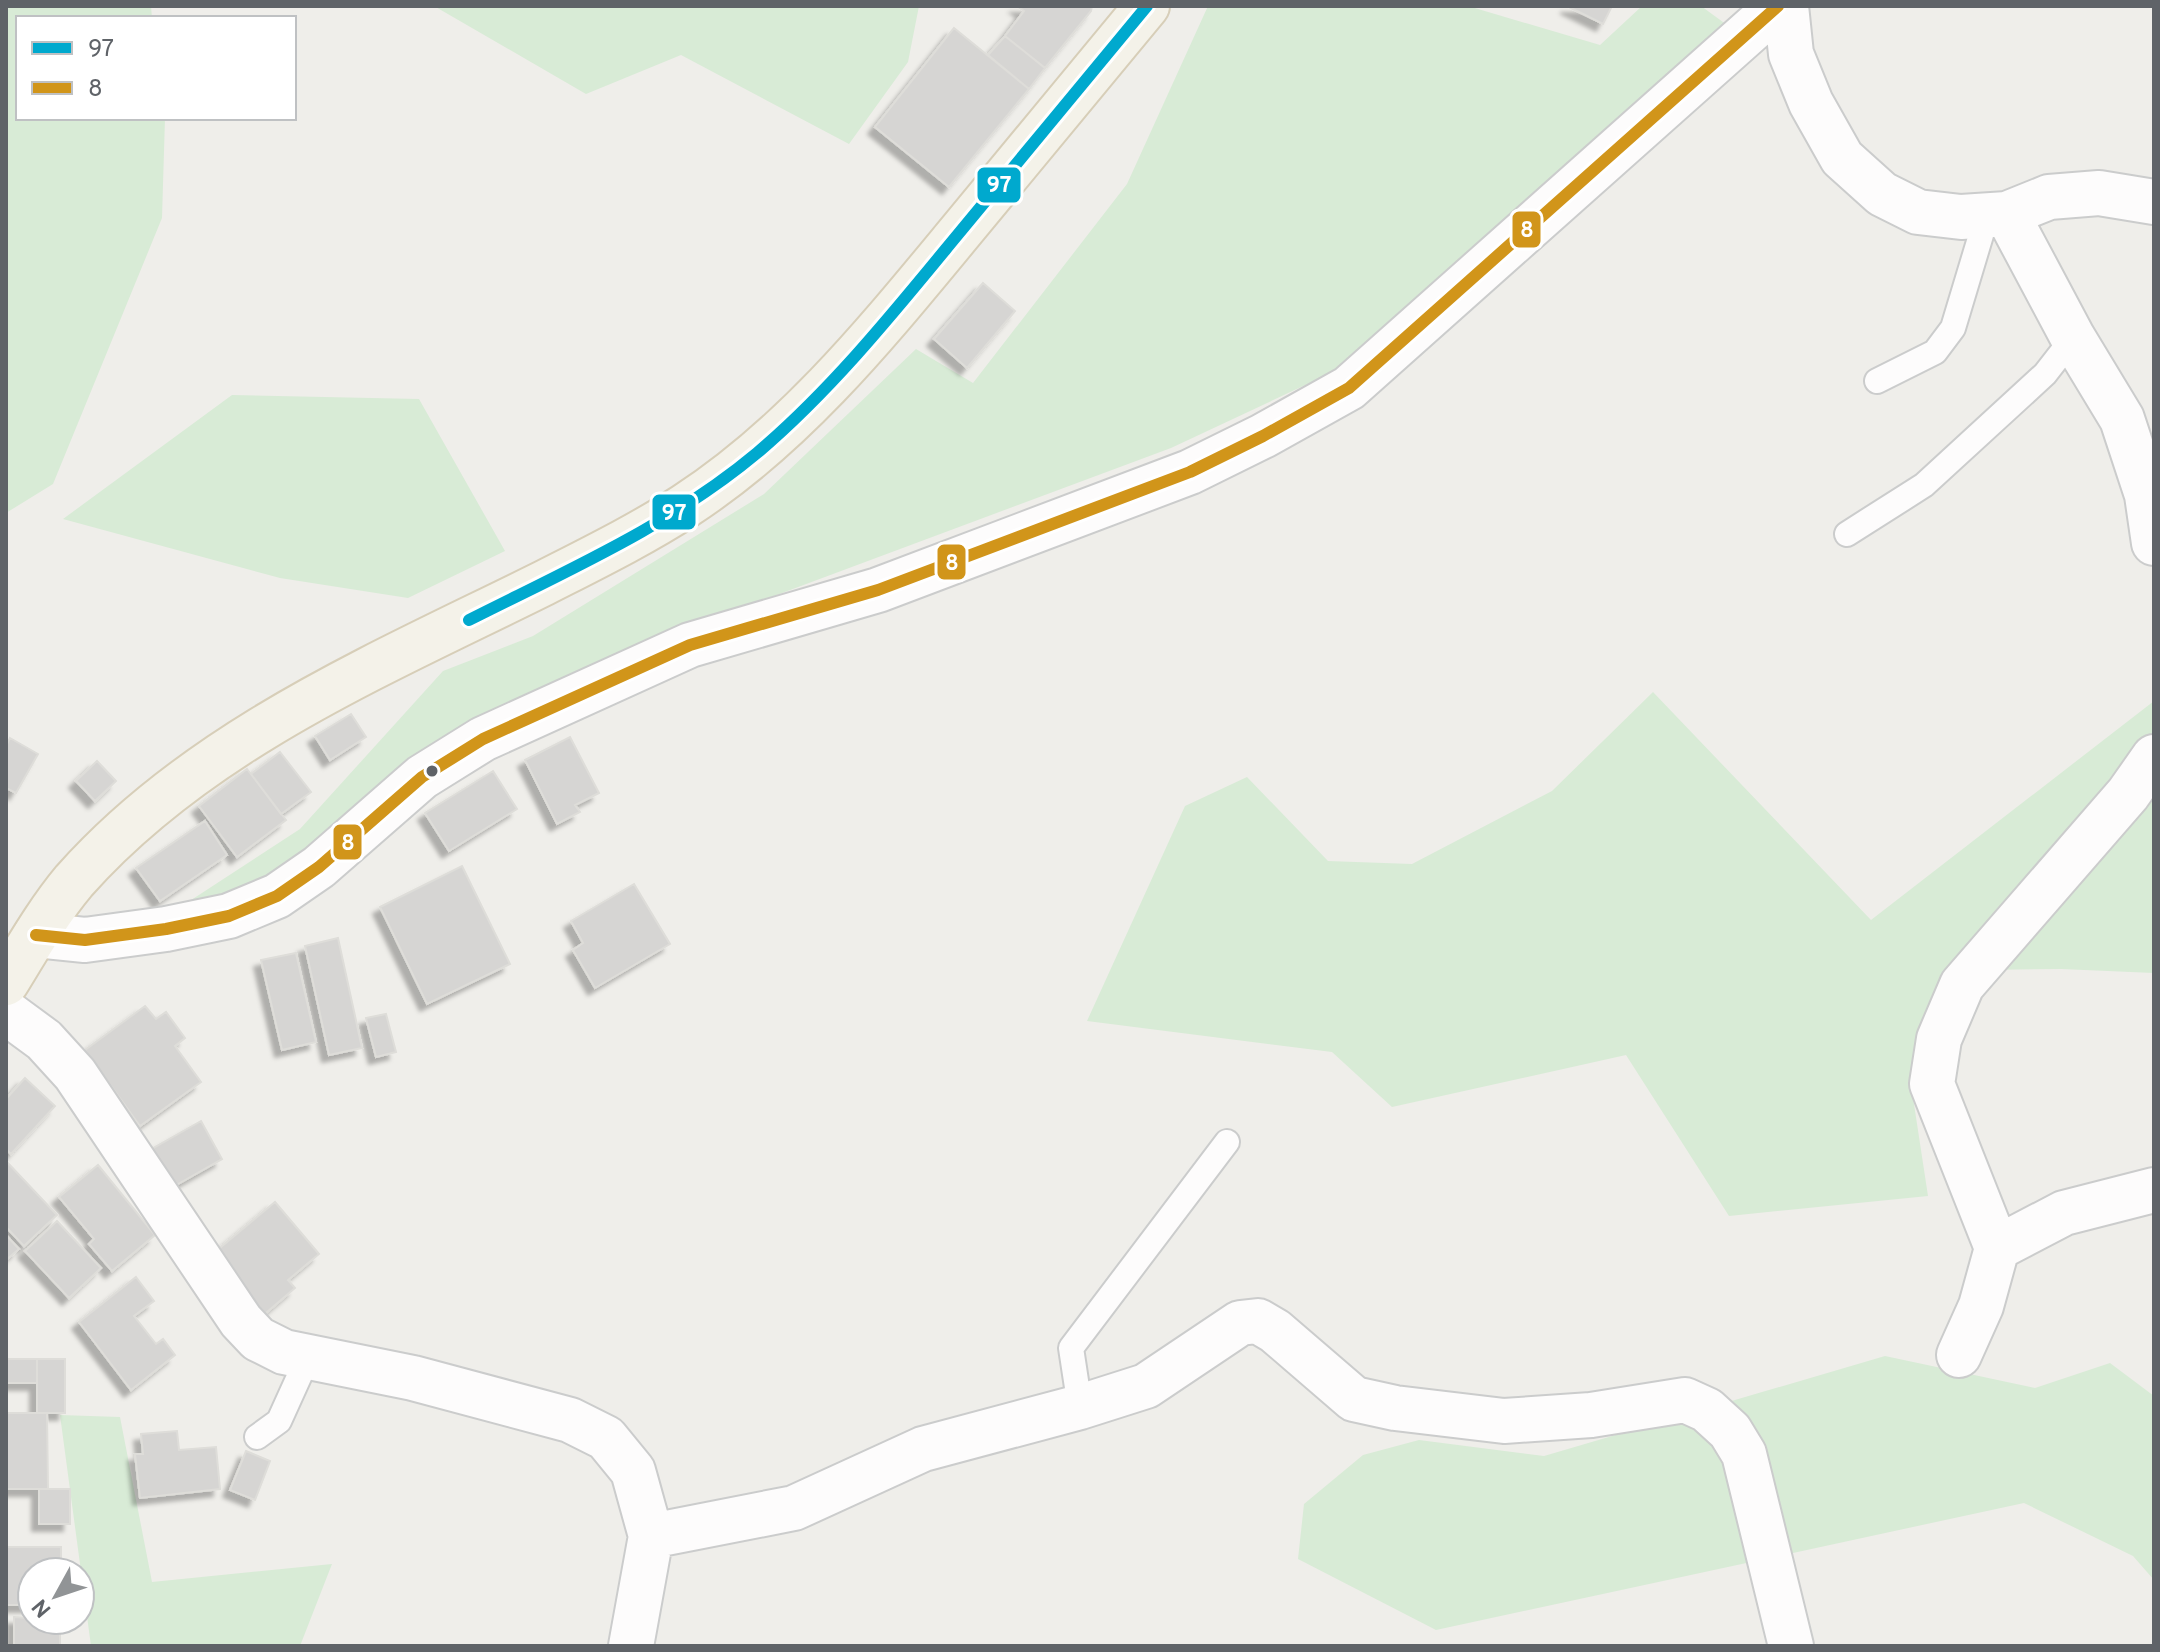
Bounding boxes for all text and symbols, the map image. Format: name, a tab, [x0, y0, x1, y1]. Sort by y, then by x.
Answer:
legend	[16, 16, 296, 120]
text: 97	[88, 35, 114, 65]
text: 8	[88, 75, 103, 105]
line badge: 97	[976, 166, 1022, 204]
text: 97	[987, 173, 1011, 200]
line badge: 8	[1511, 210, 1542, 249]
text: 8	[1520, 218, 1534, 245]
line badge: 97	[651, 493, 697, 531]
text: 97	[662, 501, 686, 528]
line badge: 8	[936, 543, 967, 581]
text: 8	[945, 551, 959, 578]
unlabelled marker	[424, 763, 440, 779]
line badge: 8	[332, 823, 363, 861]
text: 8	[341, 831, 355, 858]
north arrow	[16, 1556, 96, 1636]
text: N	[27, 1593, 58, 1622]

